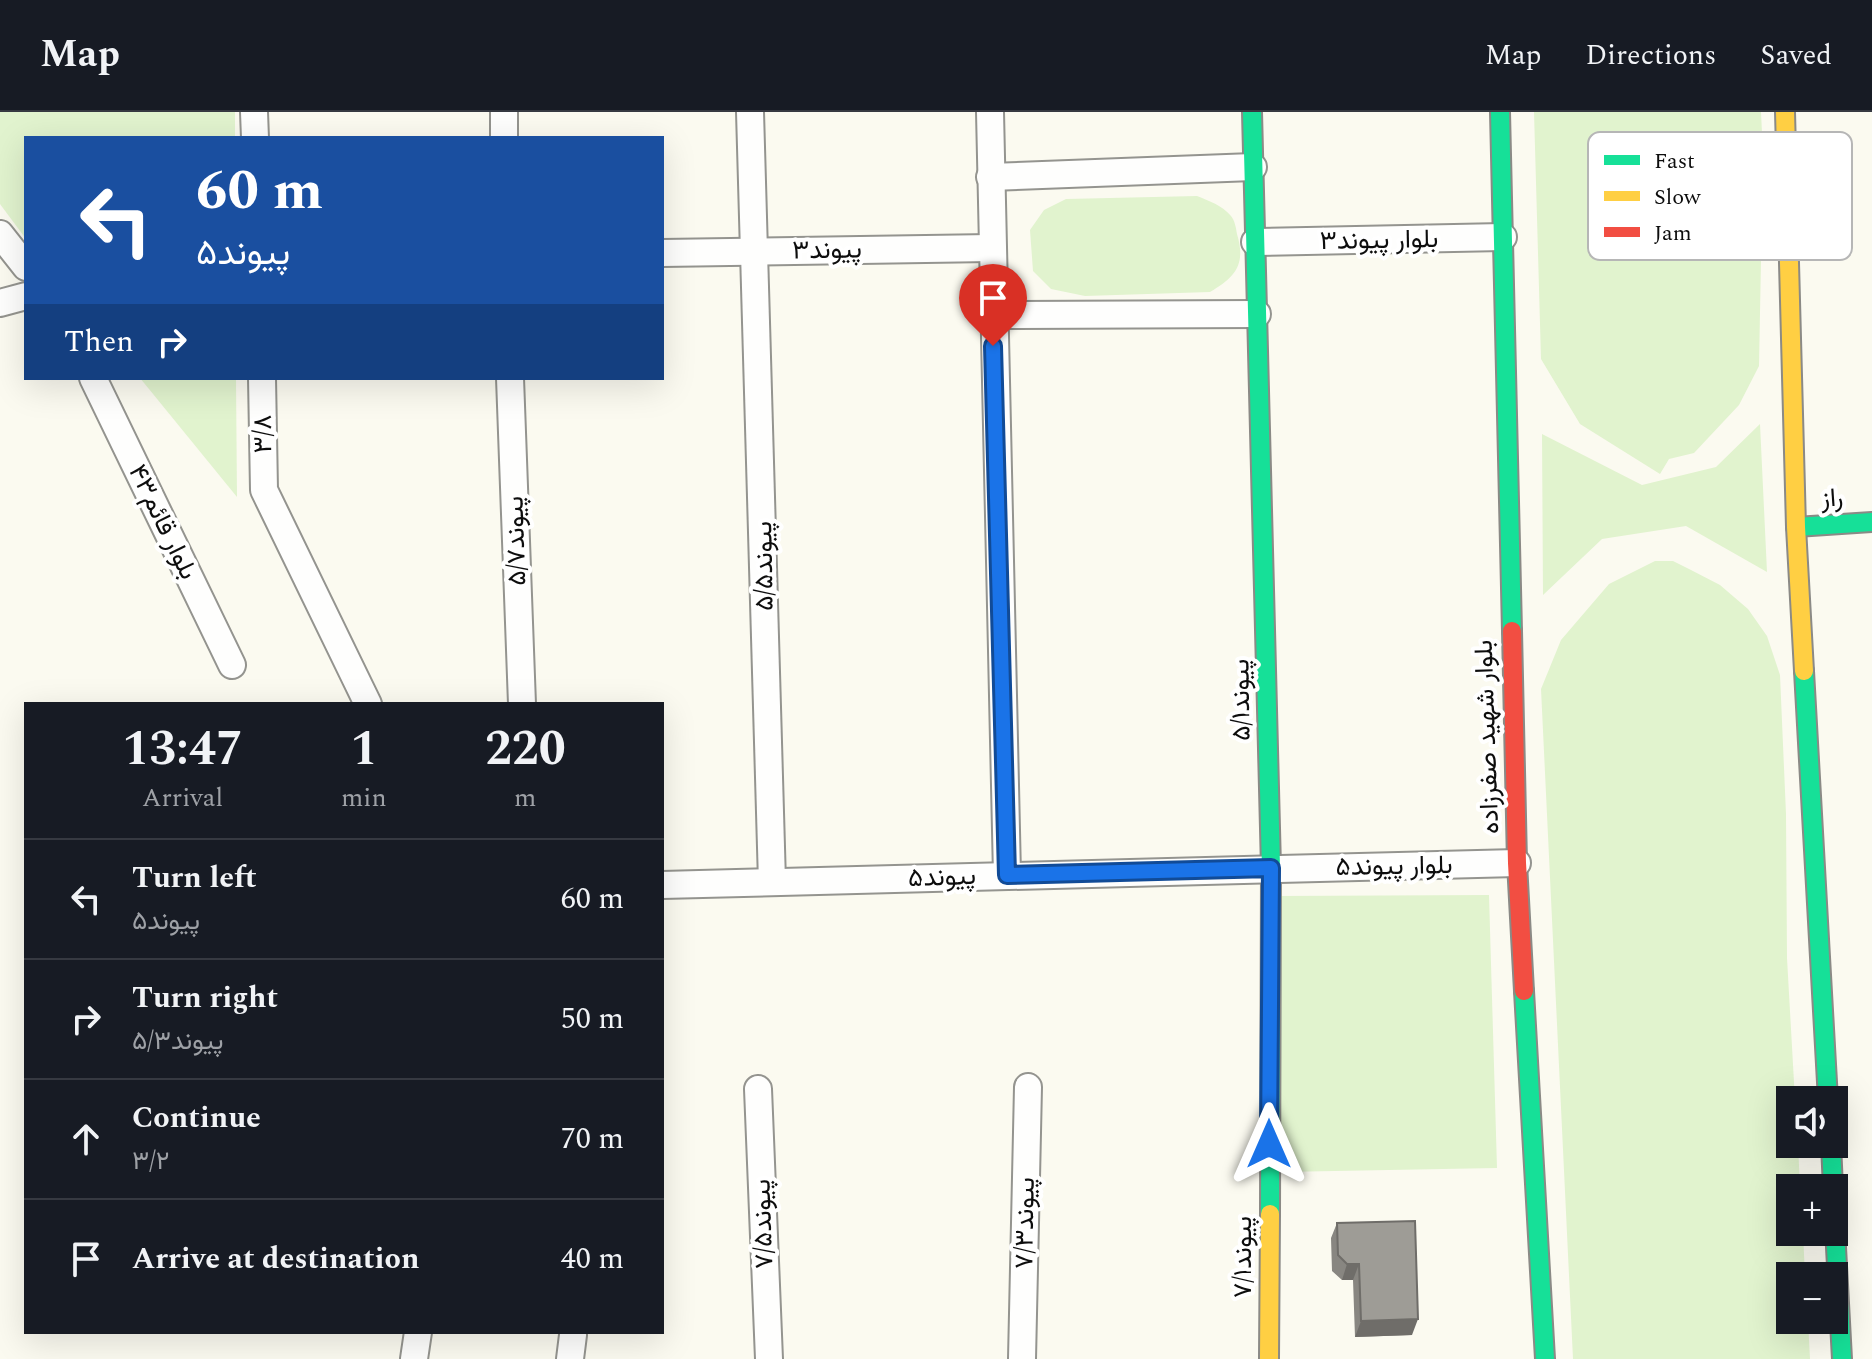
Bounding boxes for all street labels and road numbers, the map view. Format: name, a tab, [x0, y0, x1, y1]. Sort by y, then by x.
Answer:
street label: بلوار پیوند۳	[1319, 219, 1439, 261]
street label: پیوند۳	[792, 229, 862, 271]
street label: ۳/۸	[243, 414, 283, 454]
street label: بلوار قائم۴۳	[118, 457, 208, 587]
street label: راز	[1819, 477, 1844, 519]
street label: پیوند۵/۷	[494, 495, 538, 587]
street label: پیوند۵/۵	[743, 521, 785, 611]
street label: بلوار شهید صفرزاده	[1464, 639, 1510, 835]
street label: پیوند۵/۱	[1220, 659, 1262, 741]
street label: بلوار پیوند۵	[1335, 845, 1453, 887]
street label: پیوند۵	[907, 856, 977, 898]
street label: پیوند۷/۳	[1004, 1177, 1046, 1269]
street label: پیوند۷/۵	[741, 1178, 785, 1270]
street label: پیوند۷/۱	[1223, 1216, 1263, 1298]

